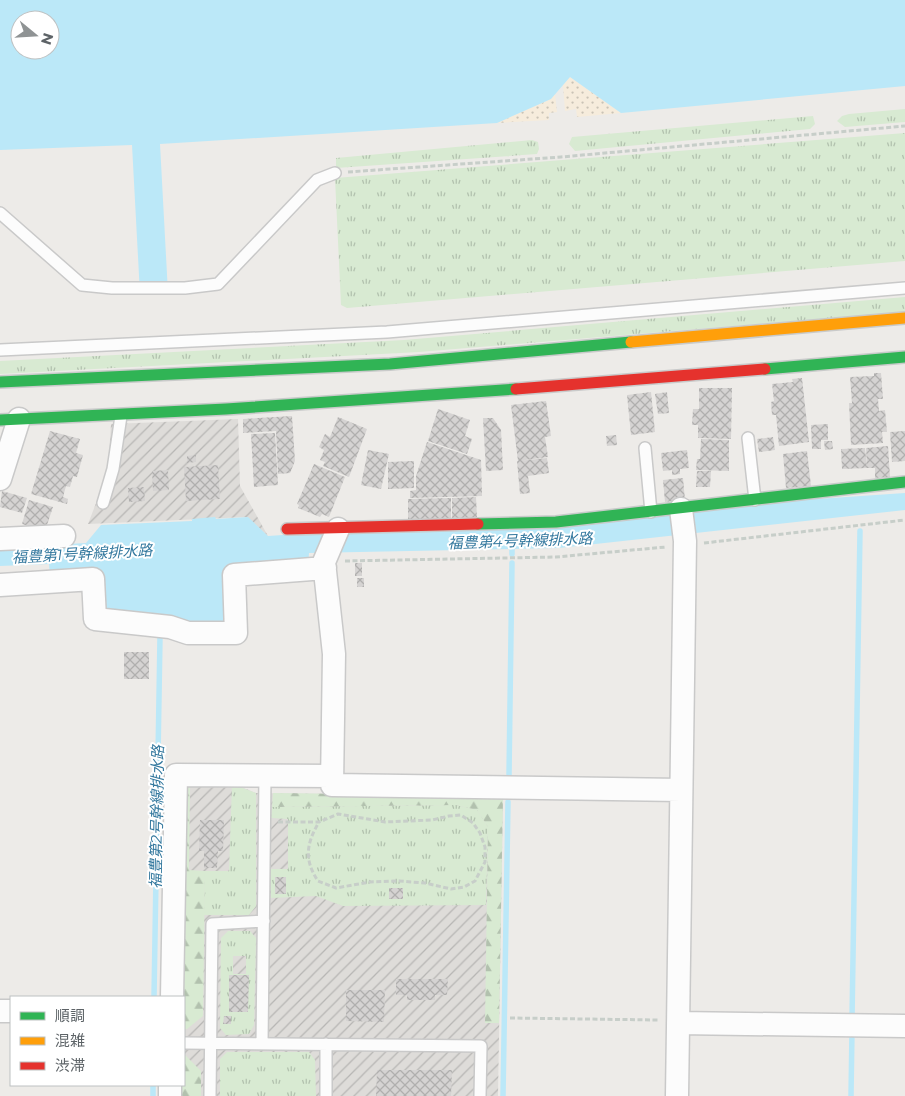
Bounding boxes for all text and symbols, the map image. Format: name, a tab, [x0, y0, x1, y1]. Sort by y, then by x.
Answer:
north arrow	[10, 10, 60, 60]
text: N	[37, 31, 58, 47]
water label: 福豊第4号幹線排水路	[447, 528, 595, 553]
water label: 福豊第1号幹線排水路	[11, 540, 155, 567]
water label: 福豊第2号幹線排水路	[146, 743, 167, 889]
legend	[10, 996, 185, 1086]
text: 順調	[55, 1006, 85, 1025]
text: 混雑	[55, 1031, 85, 1050]
text: 渋滞	[55, 1056, 85, 1075]

